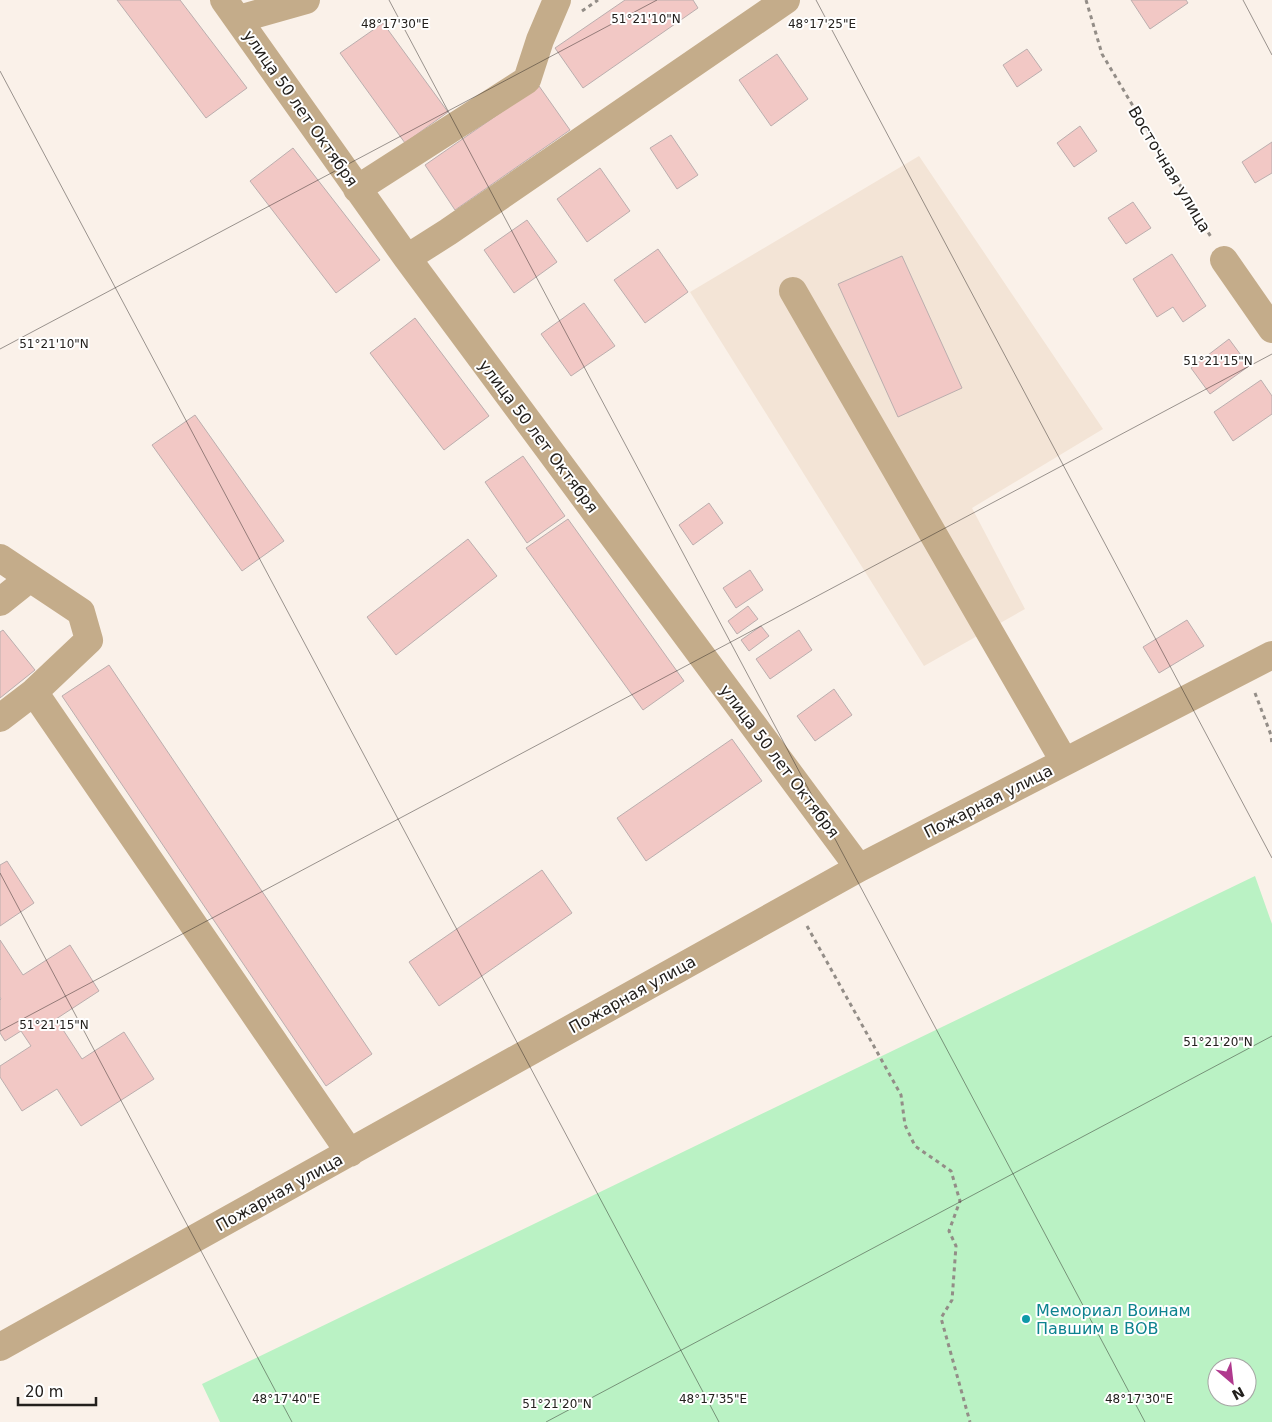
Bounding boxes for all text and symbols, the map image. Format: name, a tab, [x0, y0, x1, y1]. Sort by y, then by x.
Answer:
text: 51°21'10"N	[611, 12, 681, 26]
text: 48°17'30"E	[361, 17, 429, 31]
text: 48°17'25"E	[788, 17, 856, 31]
street label: улица 50 лет Октября	[239, 26, 362, 190]
street label: Восточная улица	[1124, 103, 1215, 236]
text: 51°21'10"N	[19, 337, 89, 351]
text: 51°21'15"N	[1183, 354, 1253, 368]
street label: улица 50 лет Октября	[475, 356, 602, 517]
street label: улица 50 лет Октября	[716, 681, 843, 842]
street label: Пожарная улица	[921, 761, 1056, 842]
street label: Пожарная улица	[566, 952, 699, 1037]
text: 51°21'15"N	[19, 1018, 89, 1032]
text: 51°21'20"N	[1183, 1035, 1253, 1049]
street label: Пожарная улица	[213, 1150, 346, 1235]
place label: Мемориал Воинам Павшим в ВОВ	[1036, 1301, 1191, 1338]
marker: Мемориал Воинам Павшим в ВОВ	[1020, 1313, 1032, 1325]
north arrow	[1207, 1357, 1257, 1407]
scale bar	[18, 1374, 95, 1406]
text: 20 m	[25, 1383, 63, 1401]
text: N	[1229, 1384, 1247, 1403]
text: 48°17'40"E	[252, 1392, 320, 1406]
text: 48°17'35"E	[679, 1392, 747, 1406]
text: 48°17'30"E	[1105, 1392, 1173, 1406]
text: 51°21'20"N	[522, 1397, 592, 1411]

